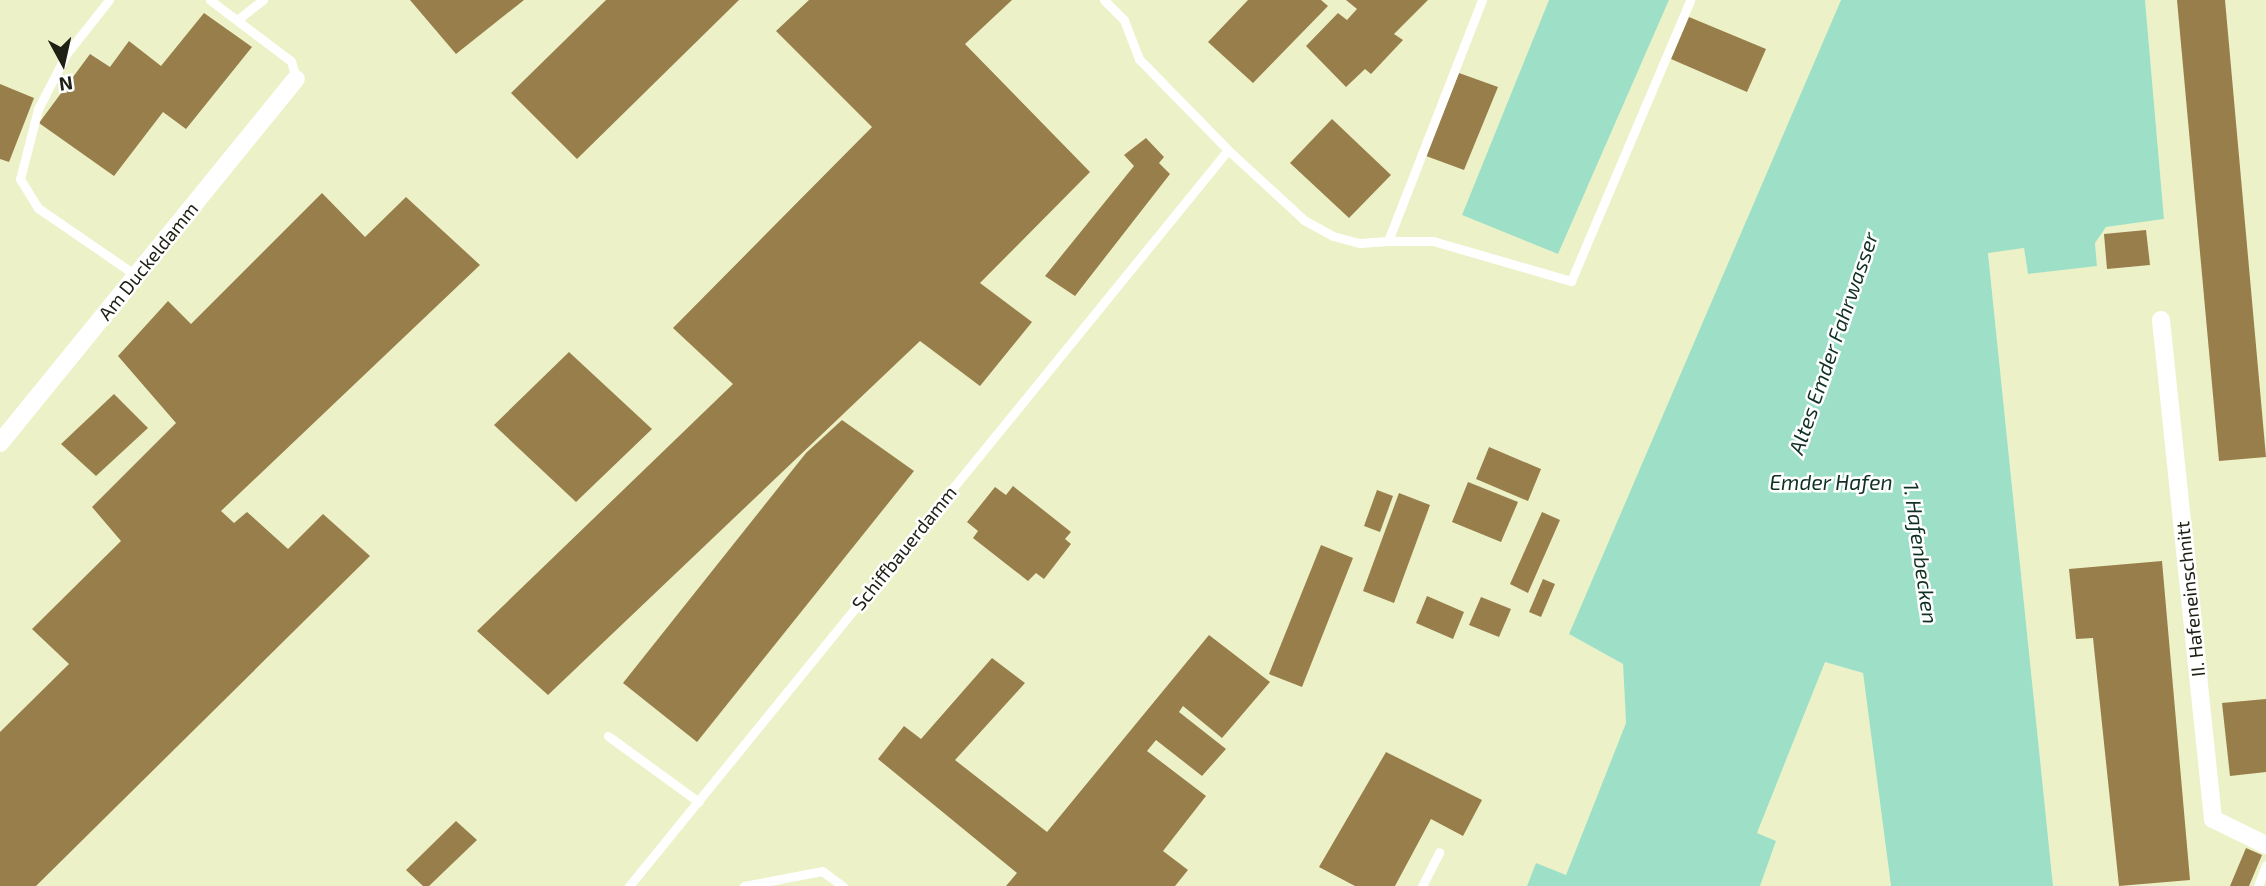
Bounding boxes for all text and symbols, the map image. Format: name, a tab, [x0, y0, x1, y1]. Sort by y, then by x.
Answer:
north arrow	[28, 28, 98, 98]
text: N	[58, 72, 74, 97]
street label: Am Duckeldamm	[93, 197, 203, 325]
water label: Altes Emder Fahrwasser	[1783, 228, 1883, 458]
water label: Emder Hafen	[1769, 469, 1893, 495]
street label: Schiffbauerdamm	[847, 481, 961, 615]
water label: 1. Hafenbecken	[1899, 481, 1943, 625]
street label: II. Hafeneinschnitt	[2171, 520, 2209, 678]

